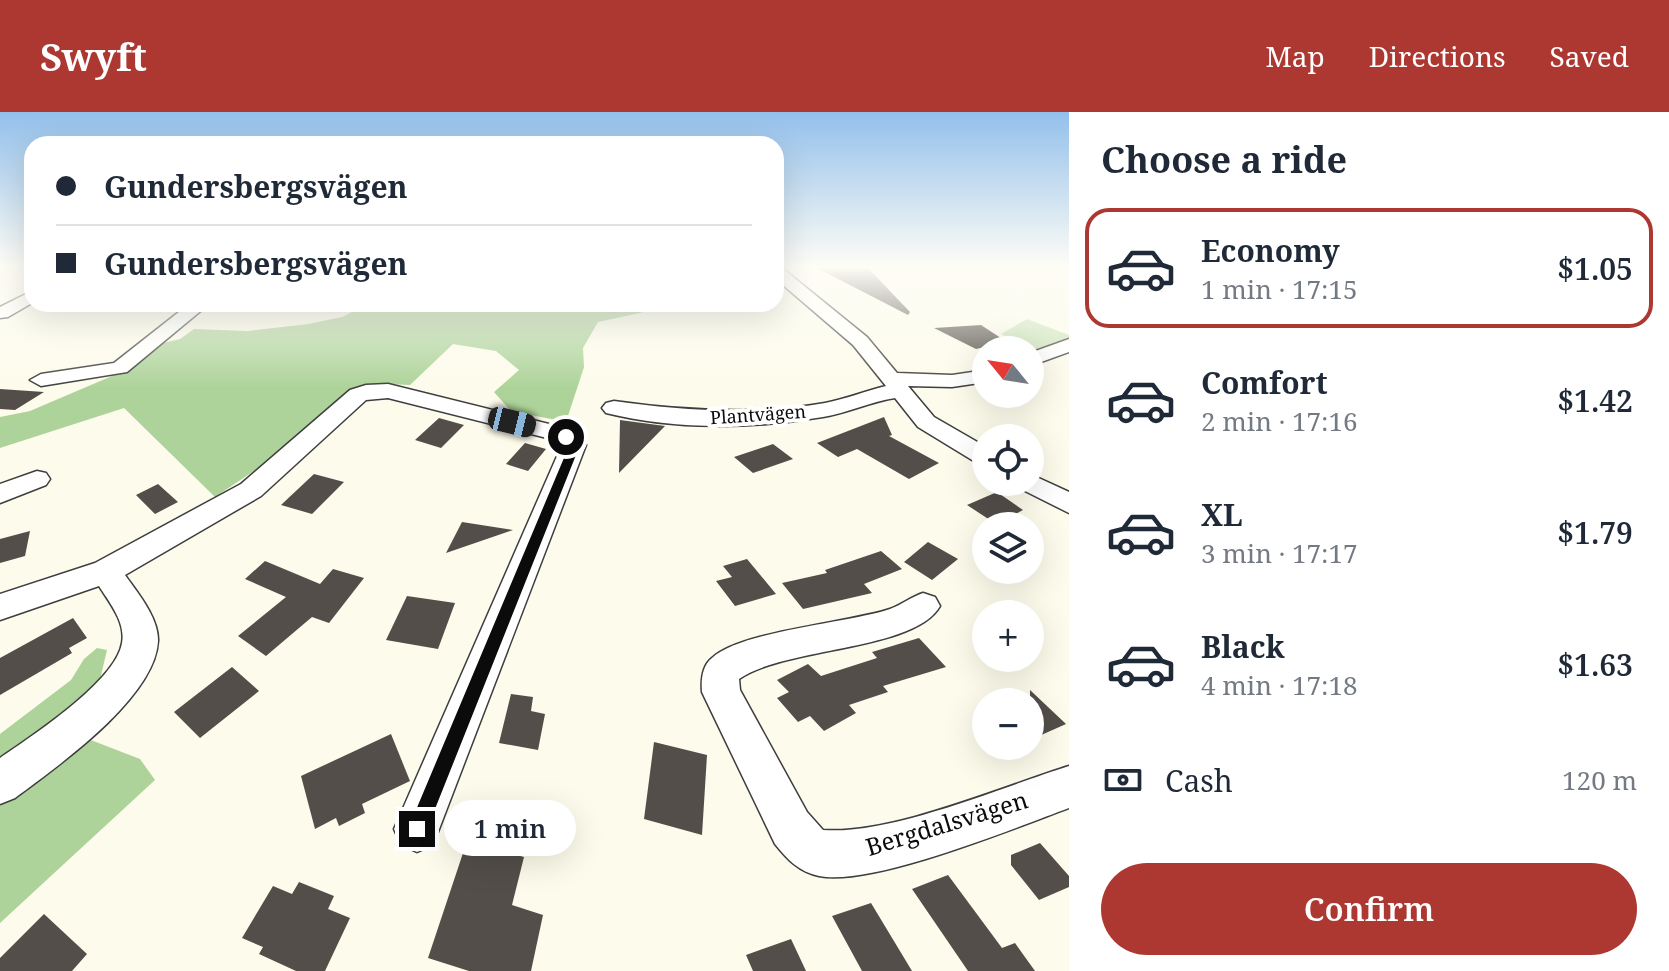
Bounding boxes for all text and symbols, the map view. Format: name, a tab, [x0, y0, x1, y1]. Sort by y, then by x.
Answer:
text: Swyft	[40, 30, 147, 82]
text: Map	[1265, 37, 1325, 75]
text: Directions	[1369, 37, 1506, 75]
text: Saved	[1550, 37, 1629, 75]
text: Choose a ride	[1101, 135, 1347, 184]
text: Gundersbergsvägen	[104, 166, 408, 207]
text: Economy	[1201, 230, 1340, 271]
icon: car	[1105, 232, 1177, 304]
text: Gundersbergsvägen	[104, 243, 408, 284]
text: $1.05	[1557, 248, 1633, 289]
text: 1 min · 17:15	[1201, 271, 1358, 307]
north arrow	[972, 336, 1044, 408]
map controls	[972, 336, 1044, 760]
text: Comfort	[1201, 362, 1328, 403]
icon: car	[1105, 364, 1177, 436]
text: $1.42	[1557, 380, 1633, 421]
street label: Plantvägen	[709, 399, 807, 429]
text: 2 min · 17:16	[1201, 403, 1358, 439]
car	[486, 405, 538, 439]
route start	[548, 419, 584, 455]
button: locate	[972, 424, 1044, 496]
text: XL	[1201, 494, 1243, 535]
icon: car	[1105, 496, 1177, 568]
button: layers	[972, 512, 1044, 584]
text: $1.79	[1557, 512, 1633, 553]
text: 3 min · 17:17	[1201, 535, 1358, 571]
button: +	[972, 600, 1044, 672]
text: Black	[1201, 626, 1285, 667]
icon: car	[1105, 628, 1177, 700]
text: $1.63	[1557, 644, 1633, 685]
text: 4 min · 17:18	[1201, 667, 1358, 703]
button: −	[972, 688, 1044, 760]
icon: cash	[1101, 758, 1145, 802]
text: Cash	[1165, 760, 1233, 801]
text: 120 m	[1562, 762, 1637, 798]
street label: Bergdalsvägen	[861, 782, 1032, 863]
callout: 1 min	[445, 801, 577, 857]
text: 1 min	[474, 810, 546, 846]
route end	[399, 811, 435, 847]
button: Confirm	[1101, 863, 1637, 955]

